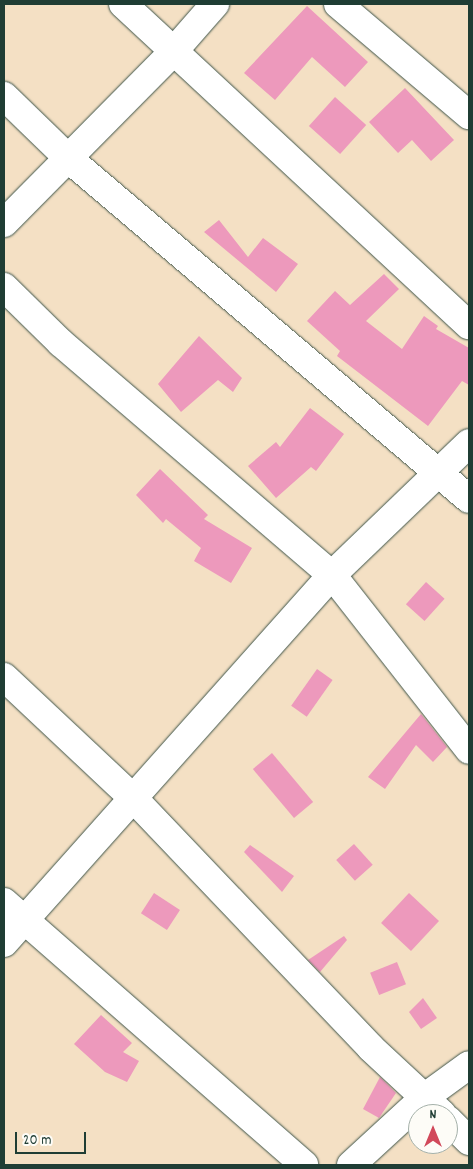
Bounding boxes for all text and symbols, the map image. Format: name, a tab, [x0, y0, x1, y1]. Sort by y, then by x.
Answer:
north arrow	[408, 1104, 458, 1154]
text: N	[430, 1105, 436, 1125]
scale bar	[18, 1122, 89, 1154]
text: 20 m	[23, 1130, 51, 1152]

